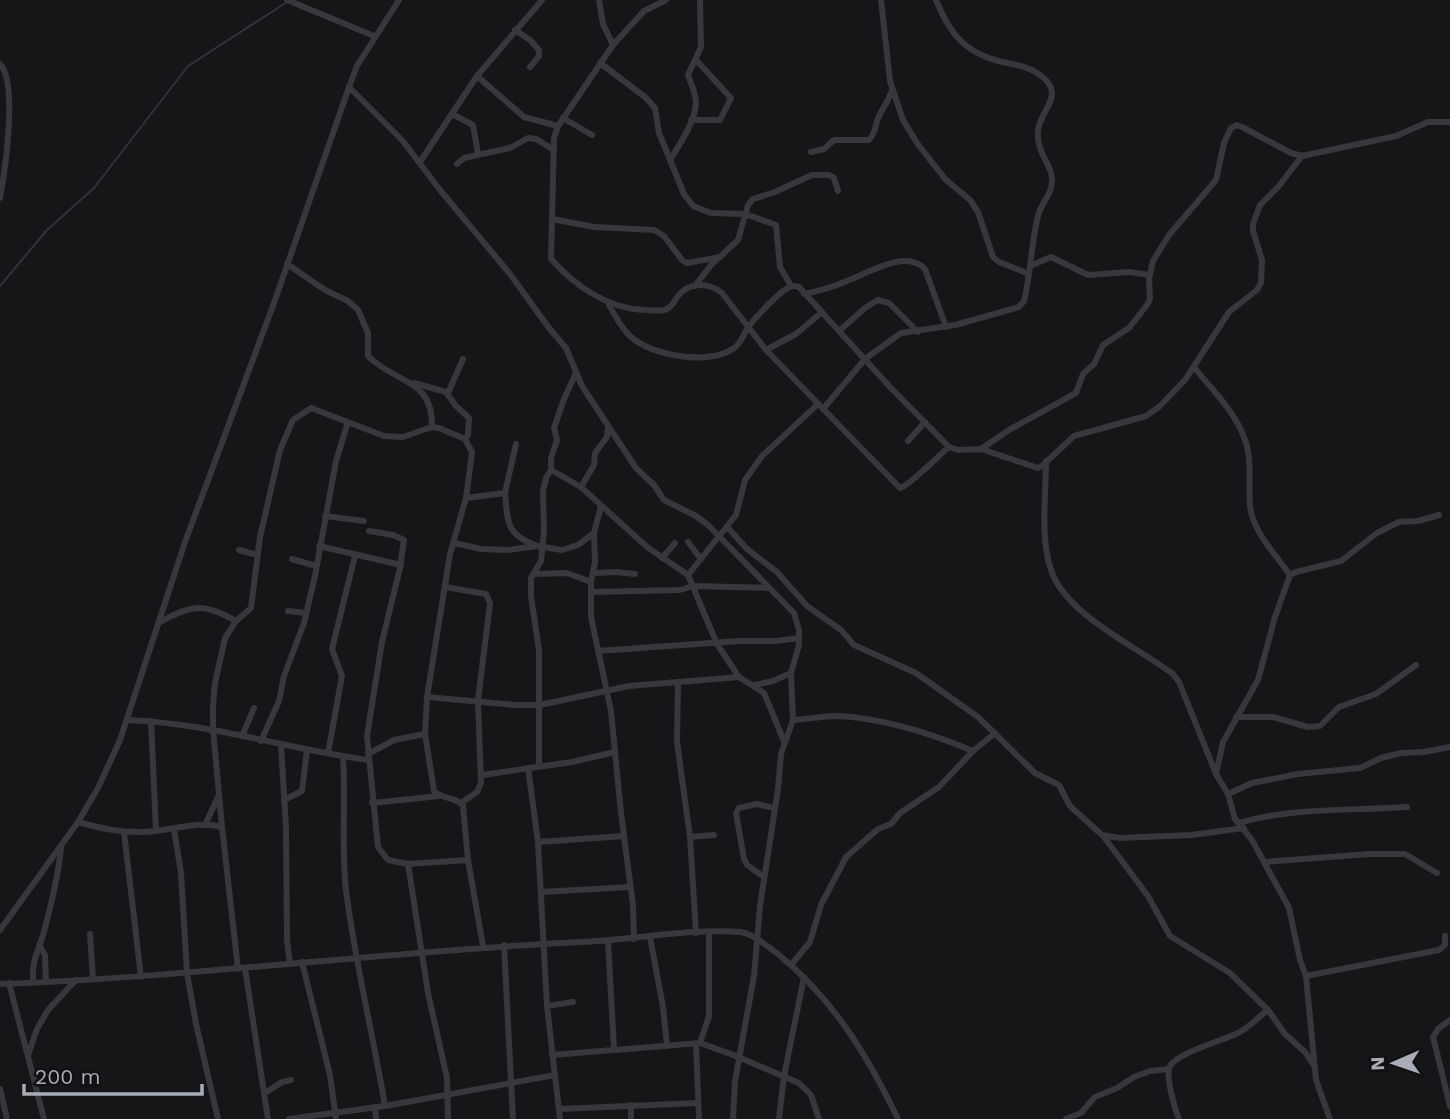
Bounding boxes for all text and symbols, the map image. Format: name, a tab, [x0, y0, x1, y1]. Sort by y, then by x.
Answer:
north arrow	[1359, 1028, 1429, 1098]
scale bar	[24, 1052, 203, 1096]
text: N	[1366, 1056, 1389, 1071]
text: 200 m	[35, 1064, 101, 1089]

